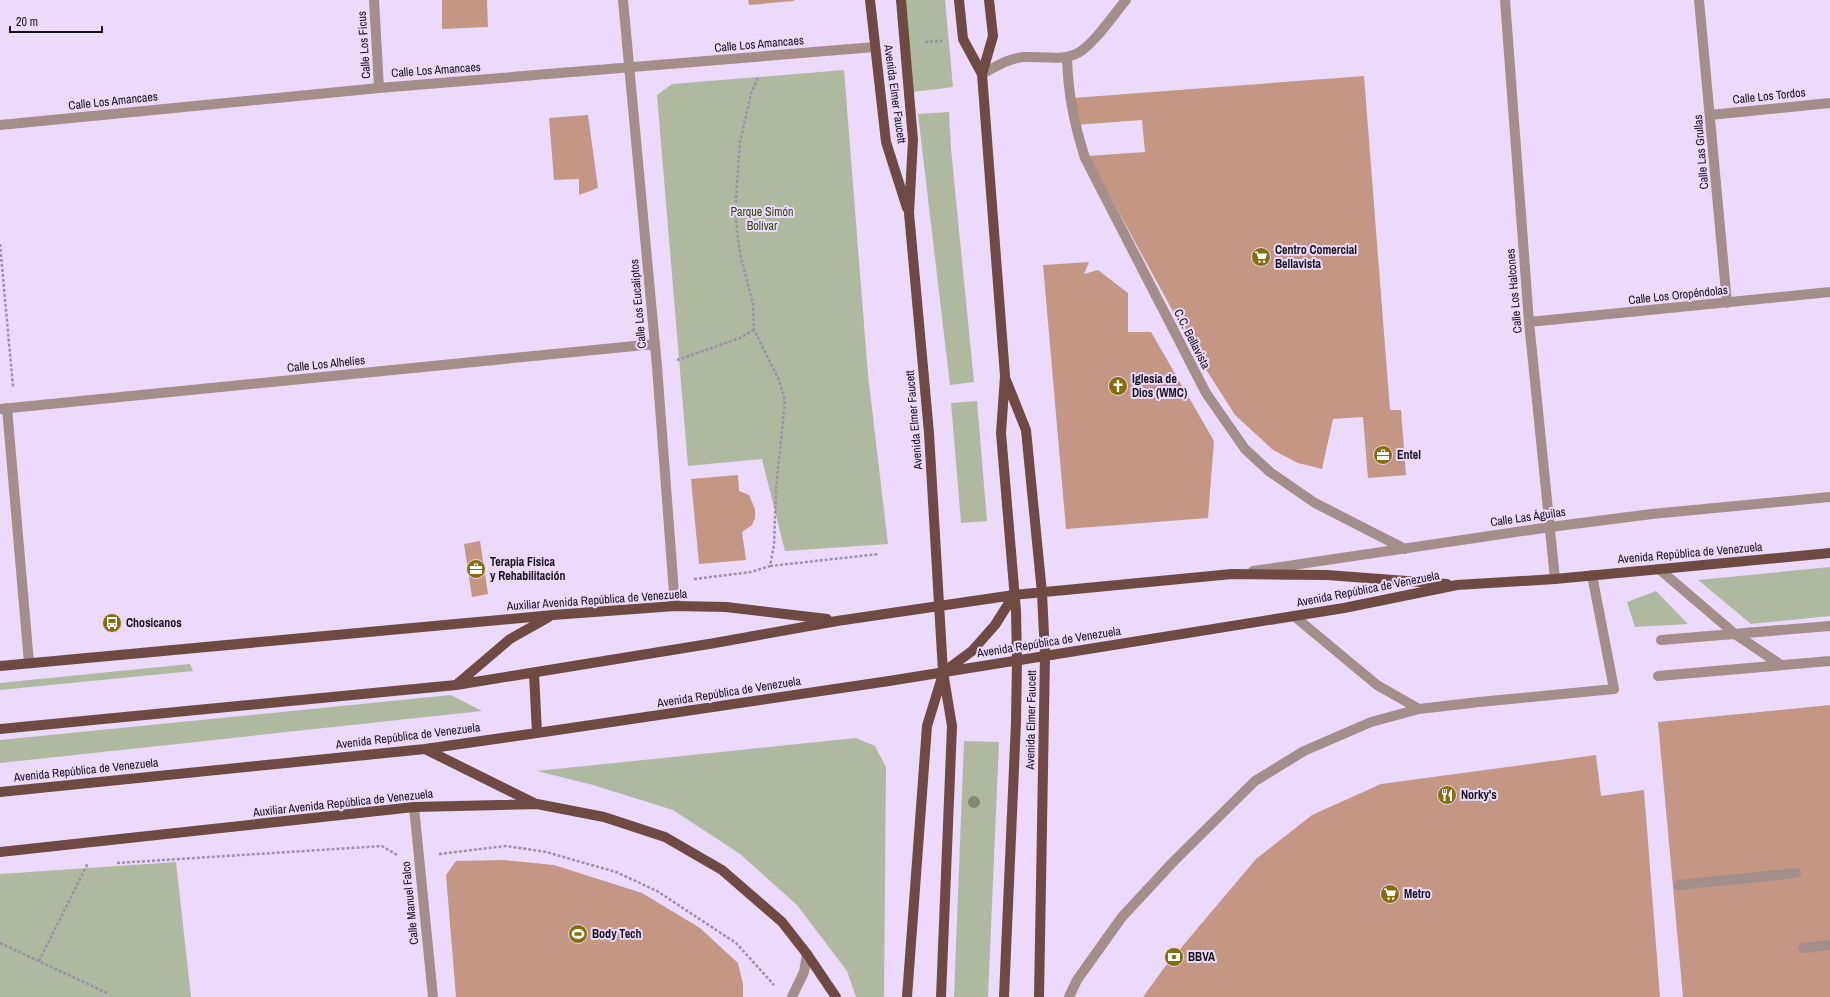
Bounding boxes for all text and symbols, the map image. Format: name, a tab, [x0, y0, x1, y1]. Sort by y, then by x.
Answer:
scale bar	[10, 8, 102, 34]
street label: Calle Los Ficus	[354, 11, 374, 79]
text: 20 m	[16, 14, 38, 30]
street label: Calle Los Amancaes	[714, 32, 804, 56]
street label: Avenida Elmer Faucett	[880, 43, 910, 145]
street label: Calle Los Amancaes	[391, 59, 481, 81]
street label: Calle Los Tordos	[1732, 84, 1806, 108]
street label: Calle Los Amancaes	[68, 88, 159, 114]
street label: Calle Las Grullas	[1690, 114, 1712, 190]
park label: Parque Simón Bolívar	[731, 204, 793, 234]
place label: Centro Comercial Bellavista	[1275, 242, 1357, 272]
supermarket icon: Centro Comercial Bellavista	[1250, 246, 1272, 268]
street label: Calle Los Halcones	[1502, 248, 1526, 334]
street label: Calle Los Eucaliptos	[626, 259, 650, 349]
street label: Calle Los Oropéndolas	[1627, 282, 1729, 308]
street label: C.C. Bellavista	[1170, 306, 1214, 372]
street label: Calle Los Alhelíes	[286, 352, 366, 376]
street label: Avenida Elmer Faucett	[902, 370, 926, 471]
place label: Iglesia de Dios (WMC)	[1132, 371, 1187, 401]
church icon: Iglesia de Dios (WMC)	[1107, 375, 1129, 397]
office icon: Entel	[1372, 444, 1394, 466]
place label: Entel	[1397, 447, 1421, 463]
street label: Calle Las Águilas	[1489, 504, 1567, 530]
street label: Avenida República de Venezuela	[1616, 539, 1764, 567]
place label: Terapia Fisica y Rehabilitación	[490, 554, 565, 584]
office icon: Terapia Fisica y Rehabilitación	[465, 558, 487, 580]
street label: Avenida República de Venezuela	[1294, 567, 1441, 611]
street label: Auxiliar Avenida República de Venezuela	[505, 586, 688, 614]
bus stop icon: Chosicanos	[101, 612, 123, 634]
place label: Chosicanos	[126, 615, 182, 631]
street label: Avenida República de Venezuela	[975, 623, 1123, 661]
street label: Avenida Elmer Faucett	[1022, 670, 1040, 771]
street label: Avenida República de Venezuela	[655, 673, 803, 711]
street label: Avenida República de Venezuela	[334, 719, 482, 753]
street label: Avenida República de Venezuela	[12, 754, 160, 786]
restaurant icon: Norky's	[1436, 784, 1458, 806]
street label: Auxiliar Avenida República de Venezuela	[251, 786, 434, 821]
place label: Norky's	[1461, 787, 1497, 803]
street label: Calle Manuel Falco	[398, 861, 422, 945]
supermarket icon: Metro	[1379, 883, 1401, 905]
place label: Metro	[1404, 886, 1431, 902]
sports icon: Body Tech	[567, 923, 589, 945]
place label: Body Tech	[592, 926, 642, 942]
bank icon: BBVA	[1163, 946, 1185, 968]
place label: BBVA	[1188, 949, 1216, 965]

